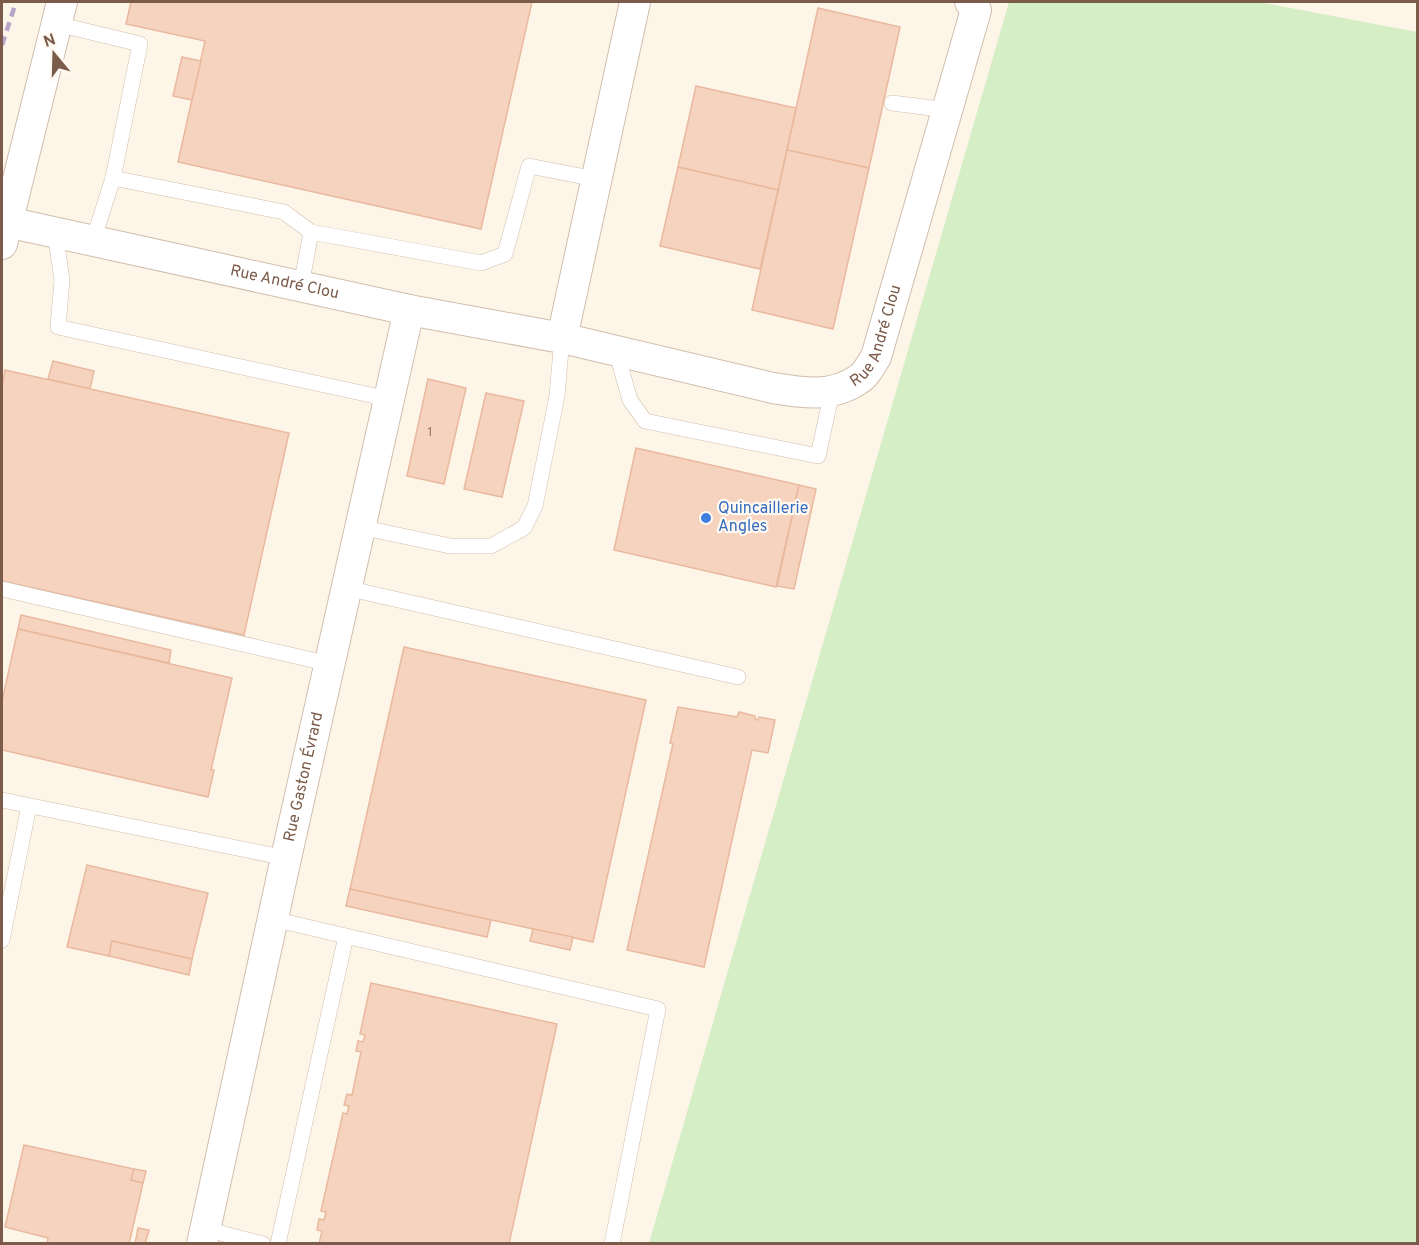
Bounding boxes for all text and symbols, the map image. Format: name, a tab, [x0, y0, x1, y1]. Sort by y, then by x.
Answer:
north arrow	[24, 24, 84, 84]
text: N	[41, 30, 58, 53]
street label: Rue André Clou	[228, 261, 341, 304]
street label: Rue André Clou	[846, 283, 906, 392]
house number: 1	[427, 424, 433, 441]
place label: Quincaillerie Angles	[718, 499, 808, 537]
marker: Quincaillerie Angles	[699, 511, 713, 525]
street label: Rue Gaston Évrard	[280, 710, 328, 844]

